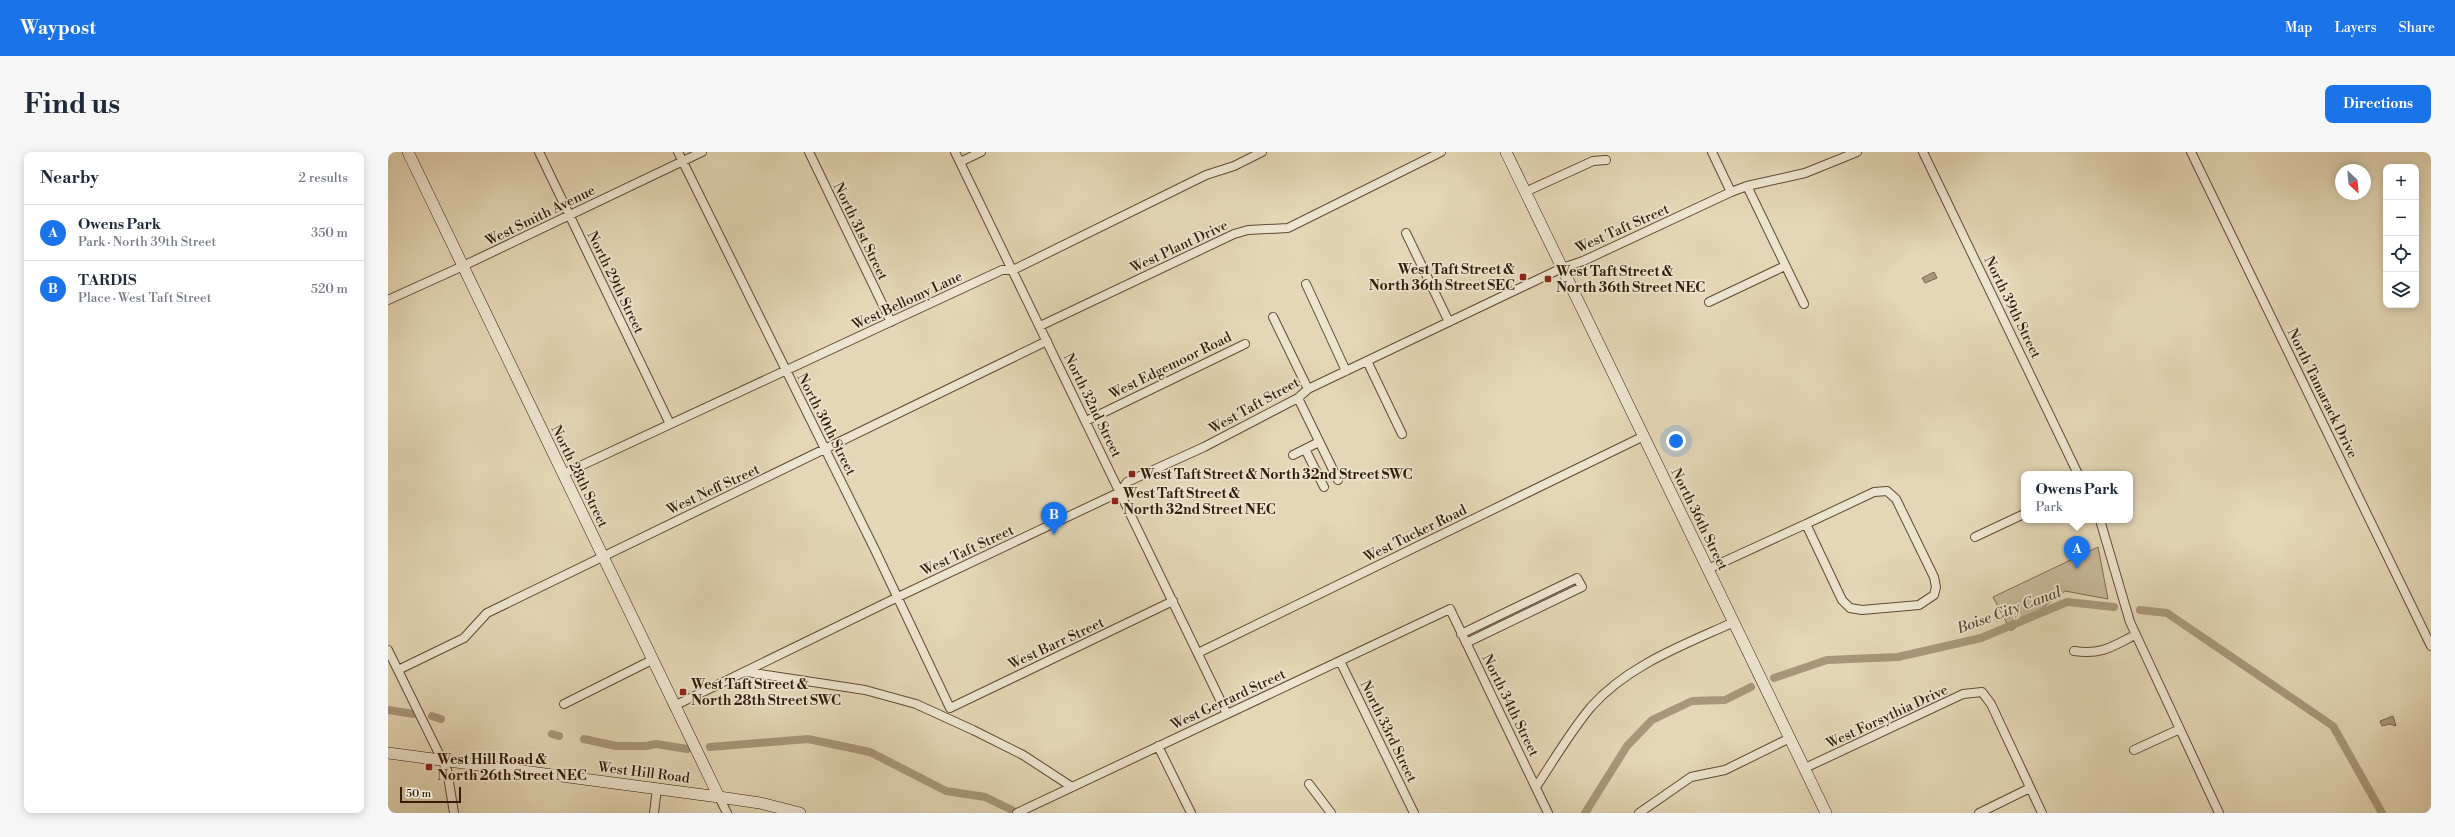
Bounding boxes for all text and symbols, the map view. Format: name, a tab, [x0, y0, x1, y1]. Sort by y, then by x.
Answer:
text: Waypost	[20, 16, 96, 40]
text: Map	[2285, 19, 2312, 37]
text: Layers	[2334, 19, 2377, 37]
text: Share	[2399, 19, 2435, 37]
button: Directions	[2325, 85, 2431, 123]
text: Find us	[24, 87, 120, 122]
north arrow	[2335, 164, 2371, 200]
map controls	[2383, 164, 2419, 308]
button: +	[2383, 164, 2419, 200]
text: Nearby	[40, 167, 99, 189]
text: 2 results	[299, 170, 348, 186]
street label: North 31st Street	[829, 180, 892, 283]
street label: West Smith Avenue	[482, 181, 598, 251]
street label: West Taft Street	[1572, 200, 1672, 258]
button: −	[2383, 200, 2419, 236]
text: Owens Park	[78, 215, 161, 234]
street label: West Plant Drive	[1127, 216, 1231, 278]
text: A	[48, 225, 58, 241]
text: 350 m	[311, 225, 348, 241]
street label: North 29th Street	[583, 228, 648, 337]
text: Park · North 39th Street	[78, 234, 216, 250]
button: locate	[2383, 236, 2419, 272]
street label: North 39th Street	[1980, 253, 2045, 362]
place label: West Taft Street & North 36th Street SEC	[1369, 261, 1515, 295]
place label: West Taft Street & North 36th Street NEC	[1555, 263, 1705, 297]
street label: West Bellomy Lane	[848, 267, 965, 335]
text: TARDIS	[78, 271, 136, 290]
marker: West Taft Street & North 36th Street SEC	[1518, 272, 1528, 282]
button: layers	[2383, 272, 2419, 308]
marker: West Taft Street & North 36th Street NEC	[1543, 274, 1553, 284]
text: B	[48, 281, 58, 297]
text: 520 m	[311, 281, 348, 297]
text: Place · West Taft Street	[78, 290, 211, 306]
street label: North Tamarack Drive	[2283, 326, 2361, 461]
street label: West Edgemoor Road	[1105, 328, 1235, 404]
street label: North 32nd Street	[1059, 350, 1125, 461]
street label: North 30th Street	[793, 370, 860, 479]
street label: West Taft Street	[1205, 374, 1303, 439]
street label: North 28th Street	[546, 422, 612, 531]
your location	[1666, 431, 1686, 451]
street label: West Neff Street	[663, 461, 763, 520]
street label: North 36th Street	[1667, 465, 1732, 574]
place label: West Taft Street & North 32nd Street SWC	[1139, 466, 1412, 484]
marker: West Taft Street & North 32nd Street SWC	[1127, 469, 1137, 479]
popup	[2021, 471, 2133, 523]
text: Owens Park	[2035, 480, 2119, 499]
place label: West Taft Street & North 32nd Street NEC	[1122, 485, 1276, 519]
marker: West Taft Street & North 32nd Street NEC	[1110, 496, 1120, 506]
text: Park	[2035, 499, 2062, 515]
street label: West Tucker Road	[1360, 501, 1470, 567]
pin: B	[1041, 502, 1067, 535]
street label: West Taft Street	[917, 521, 1017, 581]
pin: A	[2064, 536, 2090, 569]
water label: Boise City Canal	[1953, 583, 2064, 638]
street label: West Barr Street	[1005, 614, 1107, 674]
street label: North 34th Street	[1478, 651, 1543, 760]
street label: West Gerrard Street	[1167, 665, 1289, 735]
place label: West Taft Street & North 28th Street SWC	[690, 676, 841, 710]
street label: North 33rd Street	[1356, 678, 1421, 785]
street label: West Forsythia Drive	[1823, 681, 1951, 753]
marker: West Taft Street & North 28th Street SWC	[678, 687, 688, 697]
place label: West Hill Road & North 26th Street NEC	[436, 751, 587, 785]
street label: West Hill Road	[596, 758, 691, 788]
marker: West Hill Road & North 26th Street NEC	[424, 762, 434, 772]
scale bar	[400, 785, 461, 804]
text: 50 m	[406, 787, 431, 801]

